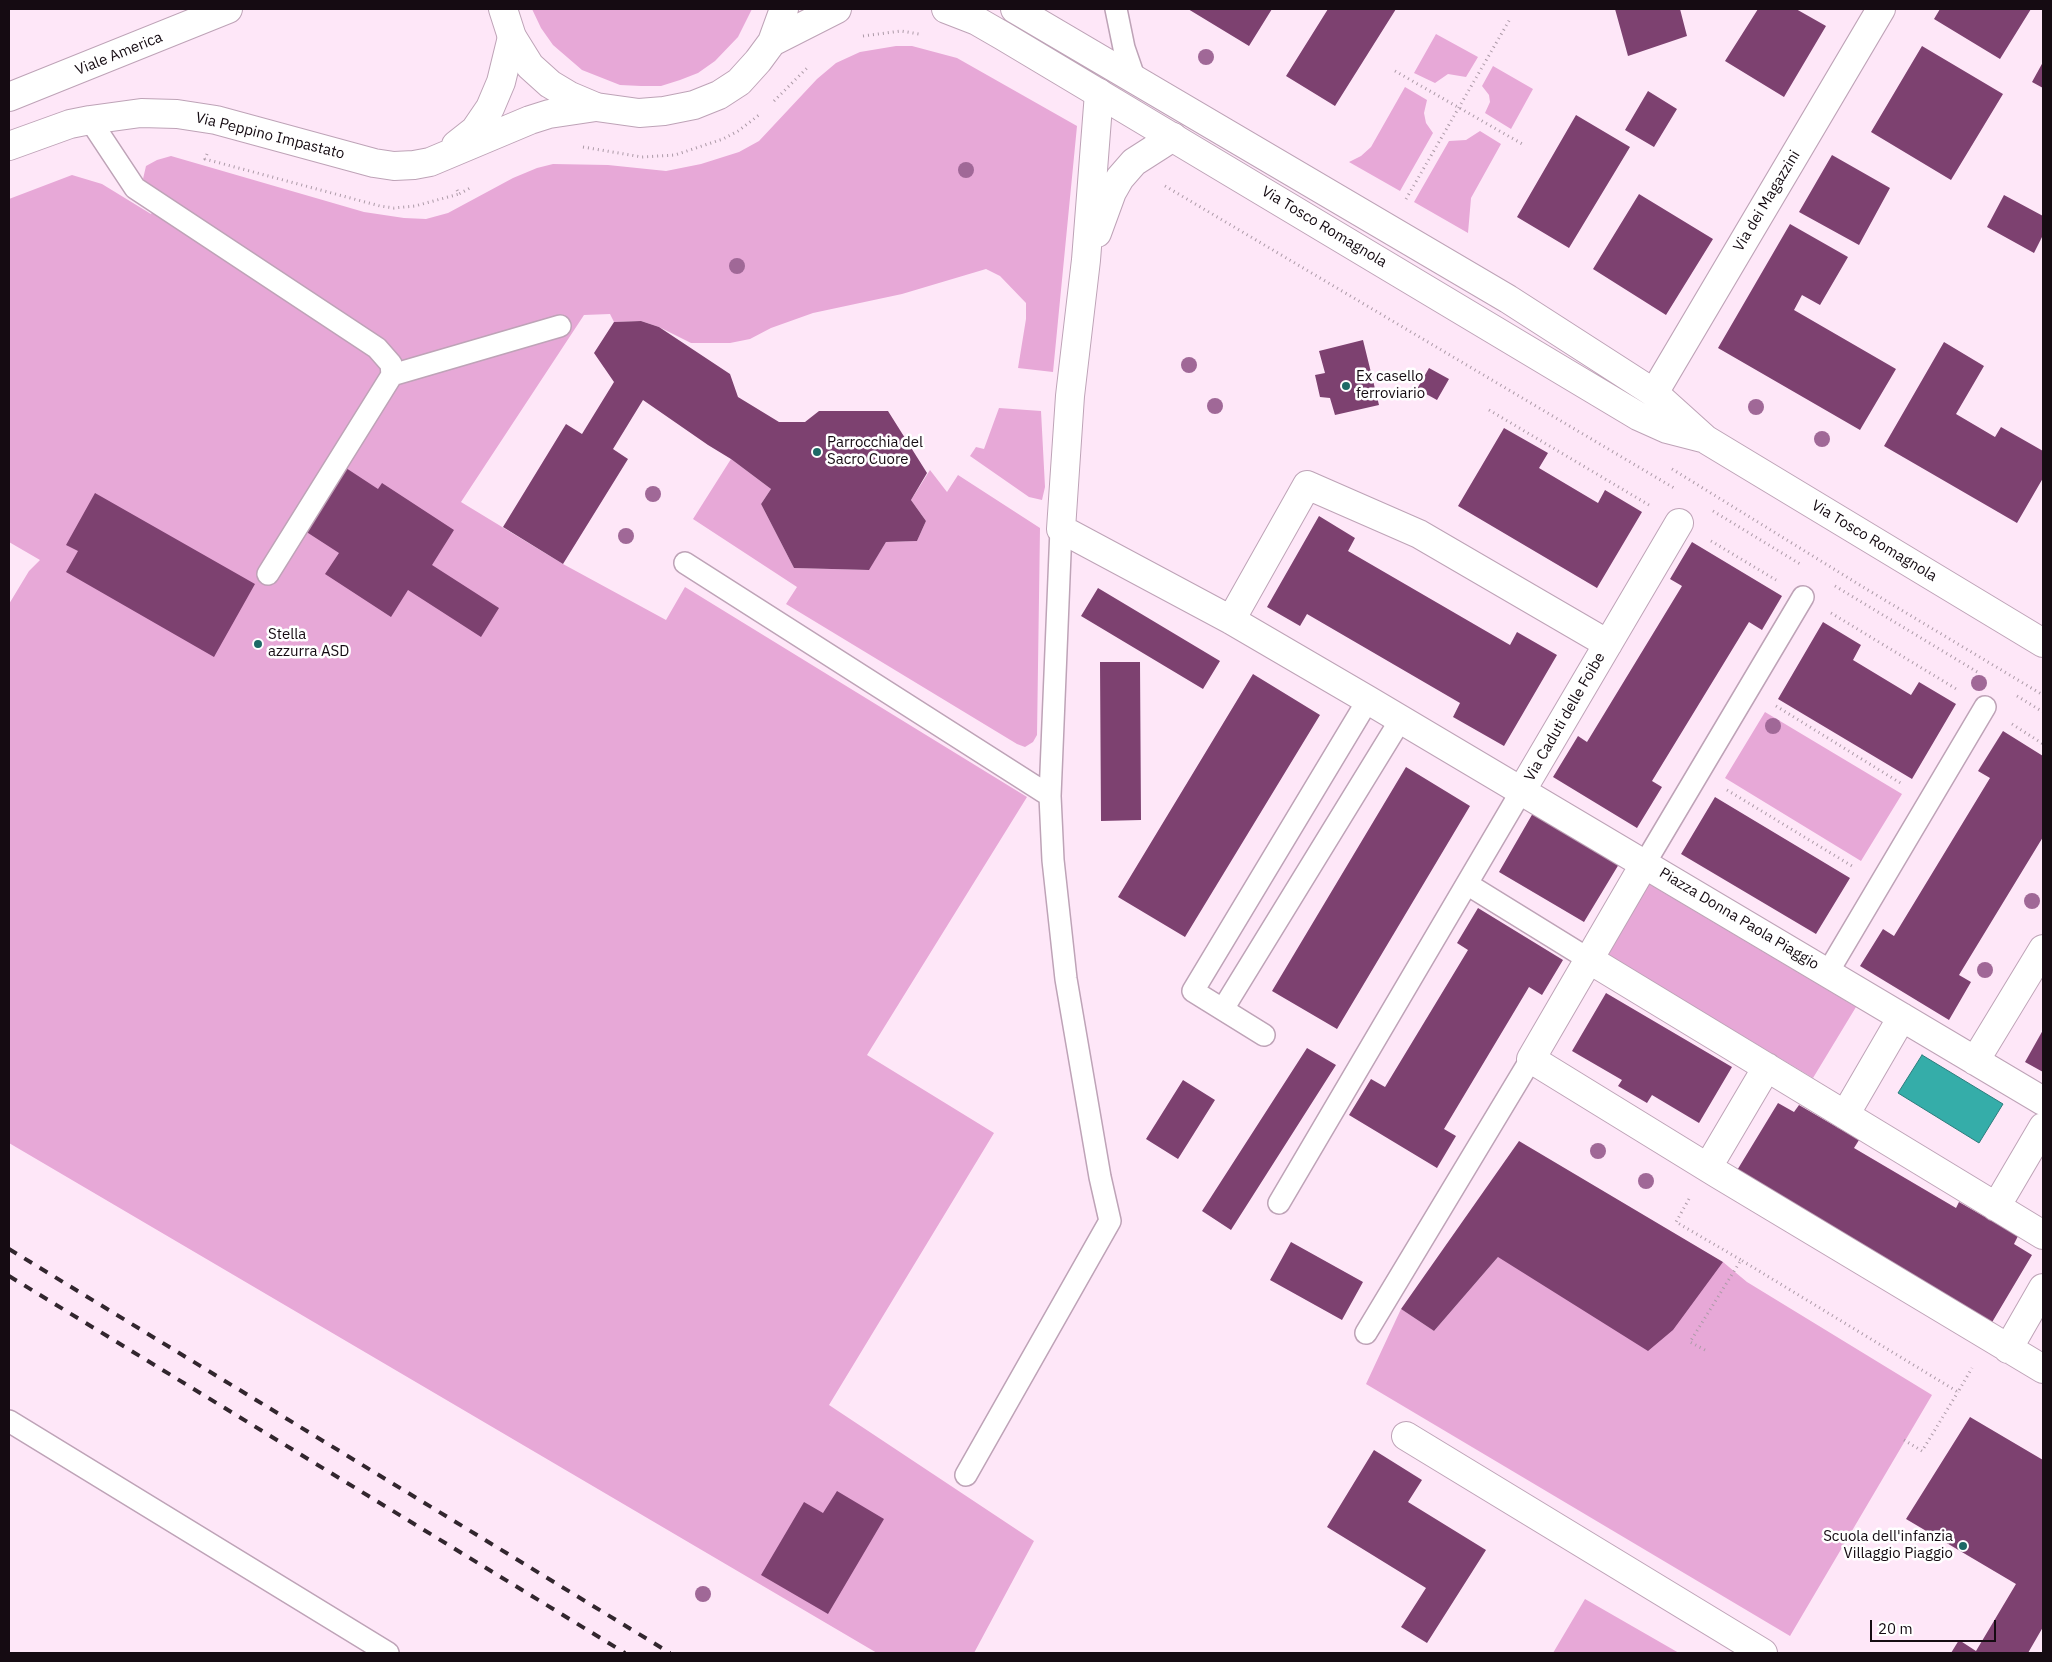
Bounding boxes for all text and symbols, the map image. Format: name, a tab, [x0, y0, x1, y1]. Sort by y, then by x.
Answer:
street label: Viale America	[73, 28, 165, 80]
street label: Via Peppino Impastato	[194, 109, 346, 163]
street label: Via dei Magazzini	[1730, 147, 1804, 255]
street label: Via Tosco Romagnola	[1258, 182, 1390, 272]
place label: Ex casello ferroviario	[1356, 368, 1425, 403]
marker: Ex casello ferroviario	[1340, 380, 1352, 392]
place label: Parrocchia del Sacro Cuore	[827, 434, 923, 469]
marker: Parrocchia del Sacro Cuore	[811, 446, 823, 458]
street label: Via Tosco Romagnola	[1808, 496, 1940, 586]
place label: Stella azzurra ASD	[268, 626, 349, 661]
marker: Stella azzurra ASD	[252, 638, 264, 650]
street label: Via Caduti delle Foibe	[1521, 650, 1609, 784]
street label: Piazza Donna Paola Piaggio	[1656, 864, 1822, 974]
place label: Scuola dell'infanzia Villaggio Piaggio	[1823, 1528, 1953, 1563]
marker: Scuola dell'infanzia Villaggio Piaggio	[1957, 1540, 1969, 1552]
scale bar	[1872, 1610, 1998, 1642]
text: 20 m	[1878, 1619, 1913, 1638]

